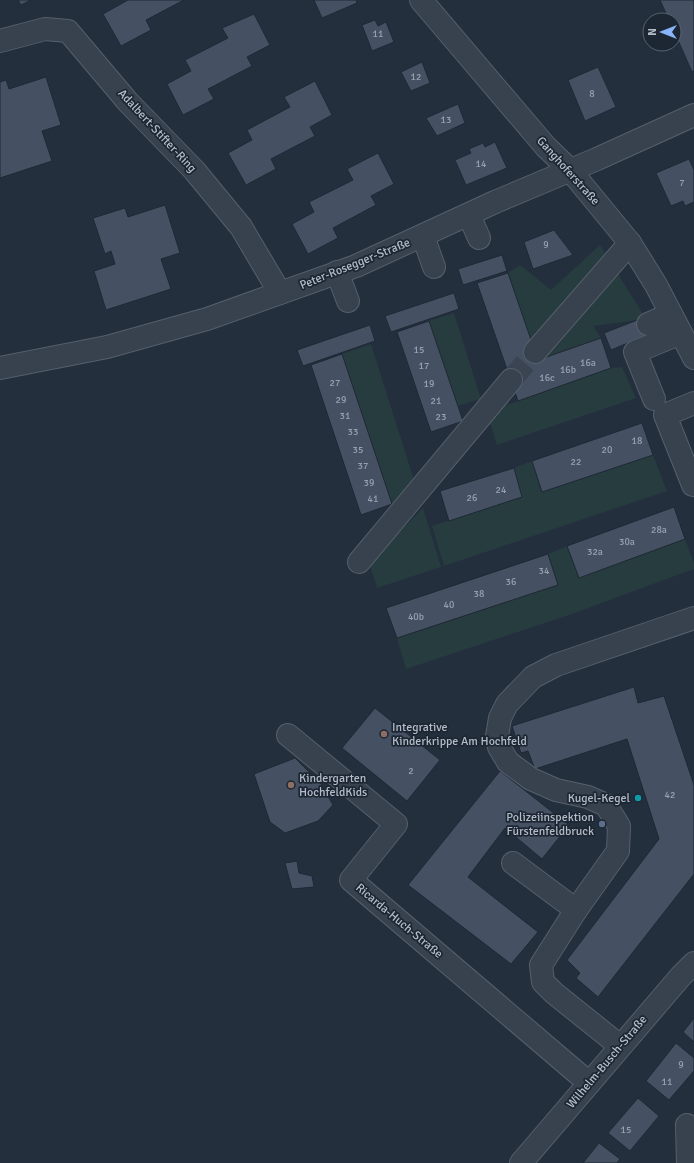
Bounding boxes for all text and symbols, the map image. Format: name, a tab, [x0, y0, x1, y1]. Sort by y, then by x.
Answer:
north arrow	[642, 12, 682, 52]
house number: 11	[373, 28, 383, 40]
text: N	[646, 28, 659, 36]
house number: 12	[411, 71, 421, 83]
street label: Adalbert-Stifter-Ring	[115, 86, 199, 176]
house number: 8	[589, 88, 595, 100]
house number: 13	[441, 114, 451, 126]
street label: Ganghoferstraße	[533, 134, 603, 208]
house number: 14	[476, 158, 487, 170]
house number: 7	[679, 177, 685, 189]
street label: Peter-Rosegger-Straße	[298, 235, 412, 293]
house number: 9	[543, 239, 549, 251]
house number: 15	[414, 344, 424, 356]
house number: 16a	[580, 357, 596, 369]
house number: 17	[419, 360, 429, 372]
house number: 16b	[560, 364, 576, 376]
house number: 16c	[539, 372, 555, 384]
house number: 27	[330, 377, 340, 389]
house number: 19	[424, 378, 434, 390]
house number: 29	[336, 394, 346, 406]
house number: 21	[431, 395, 441, 407]
house number: 31	[340, 410, 350, 422]
house number: 23	[436, 411, 446, 423]
house number: 33	[348, 426, 358, 438]
house number: 18	[632, 435, 642, 447]
house number: 35	[353, 444, 363, 456]
house number: 20	[602, 444, 612, 456]
house number: 22	[571, 456, 581, 468]
house number: 37	[358, 460, 368, 472]
house number: 39	[364, 477, 374, 489]
house number: 24	[496, 484, 507, 496]
house number: 26	[467, 492, 477, 504]
house number: 41	[368, 493, 378, 505]
house number: 28a	[651, 524, 667, 536]
house number: 30a	[619, 536, 635, 548]
house number: 32a	[587, 546, 603, 558]
house number: 34	[539, 565, 550, 577]
house number: 36	[506, 576, 516, 588]
house number: 38	[474, 588, 484, 600]
house number: 40	[444, 599, 454, 611]
house number: 40b	[408, 611, 424, 623]
place label: Integrative Kinderkrippe Am Hochfeld	[392, 720, 527, 749]
marker: Integrative Kinderkrippe Am Hochfeld	[379, 729, 389, 739]
house number: 2	[408, 765, 414, 777]
place label: Kindergarten HochfeldKids	[299, 771, 367, 800]
marker: Kindergarten HochfeldKids	[286, 780, 296, 790]
house number: 42	[665, 789, 675, 801]
place label: Kugel-Kegel	[568, 791, 630, 806]
marker: Kugel-Kegel	[633, 793, 643, 803]
place label: Polizeiinspektion Fürstenfeldbruck	[506, 810, 594, 839]
marker: Polizeiinspektion Fürstenfeldbruck	[597, 819, 607, 829]
street label: Ricarda-Huch-Straße	[352, 880, 446, 962]
street label: Wilhelm-Busch-Straße	[564, 1012, 650, 1112]
house number: 9	[678, 1059, 684, 1071]
house number: 11	[662, 1076, 672, 1088]
house number: 15	[621, 1124, 631, 1136]

